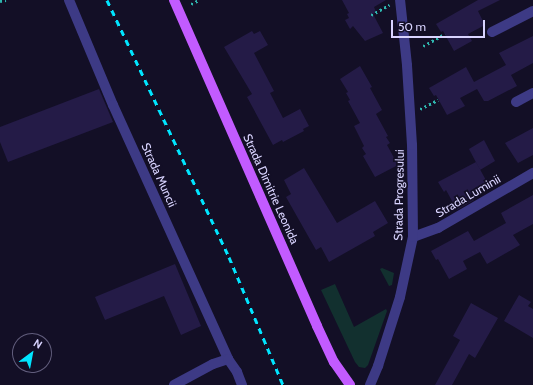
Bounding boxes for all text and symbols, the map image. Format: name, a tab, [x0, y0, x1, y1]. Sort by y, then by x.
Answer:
scale bar	[393, 12, 487, 38]
text: 50 m	[398, 19, 426, 34]
street label: Strada Dimitrie Leonida	[240, 132, 302, 246]
street label: Strada Muncii	[138, 141, 180, 209]
street label: Strada Progresului	[391, 149, 407, 241]
street label: Strada Luminii	[433, 172, 503, 220]
north arrow	[12, 333, 52, 373]
text: N	[31, 336, 45, 352]

